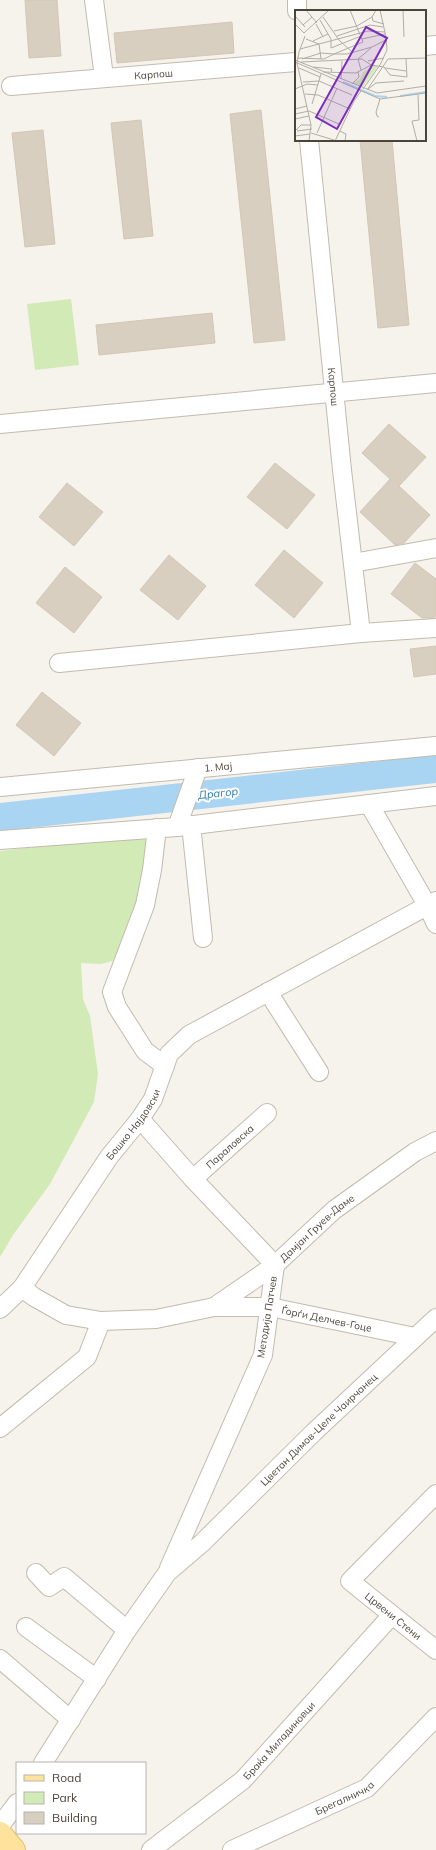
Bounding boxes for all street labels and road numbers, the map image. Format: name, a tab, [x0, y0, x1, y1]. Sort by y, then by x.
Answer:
street label: Карпош	[134, 66, 173, 82]
street label: Карпош	[325, 367, 342, 407]
street label: 1. Мај	[203, 759, 233, 774]
street label: Бошко Најдовски	[103, 1087, 163, 1162]
street label: Параловска	[203, 1122, 256, 1171]
street label: Дамјан Груев-Даме	[277, 1191, 357, 1264]
street label: Методија Патчев	[254, 1275, 280, 1359]
street label: Ѓорѓи Делчев-Гоце	[281, 1303, 373, 1334]
street label: Цветан Димов-Целе Чаирчанец	[257, 1370, 380, 1488]
street label: Црвени Стени	[363, 1589, 424, 1642]
street label: Браќа Миладиновци	[240, 1698, 318, 1782]
street label: Брегалничка	[313, 1778, 377, 1818]

